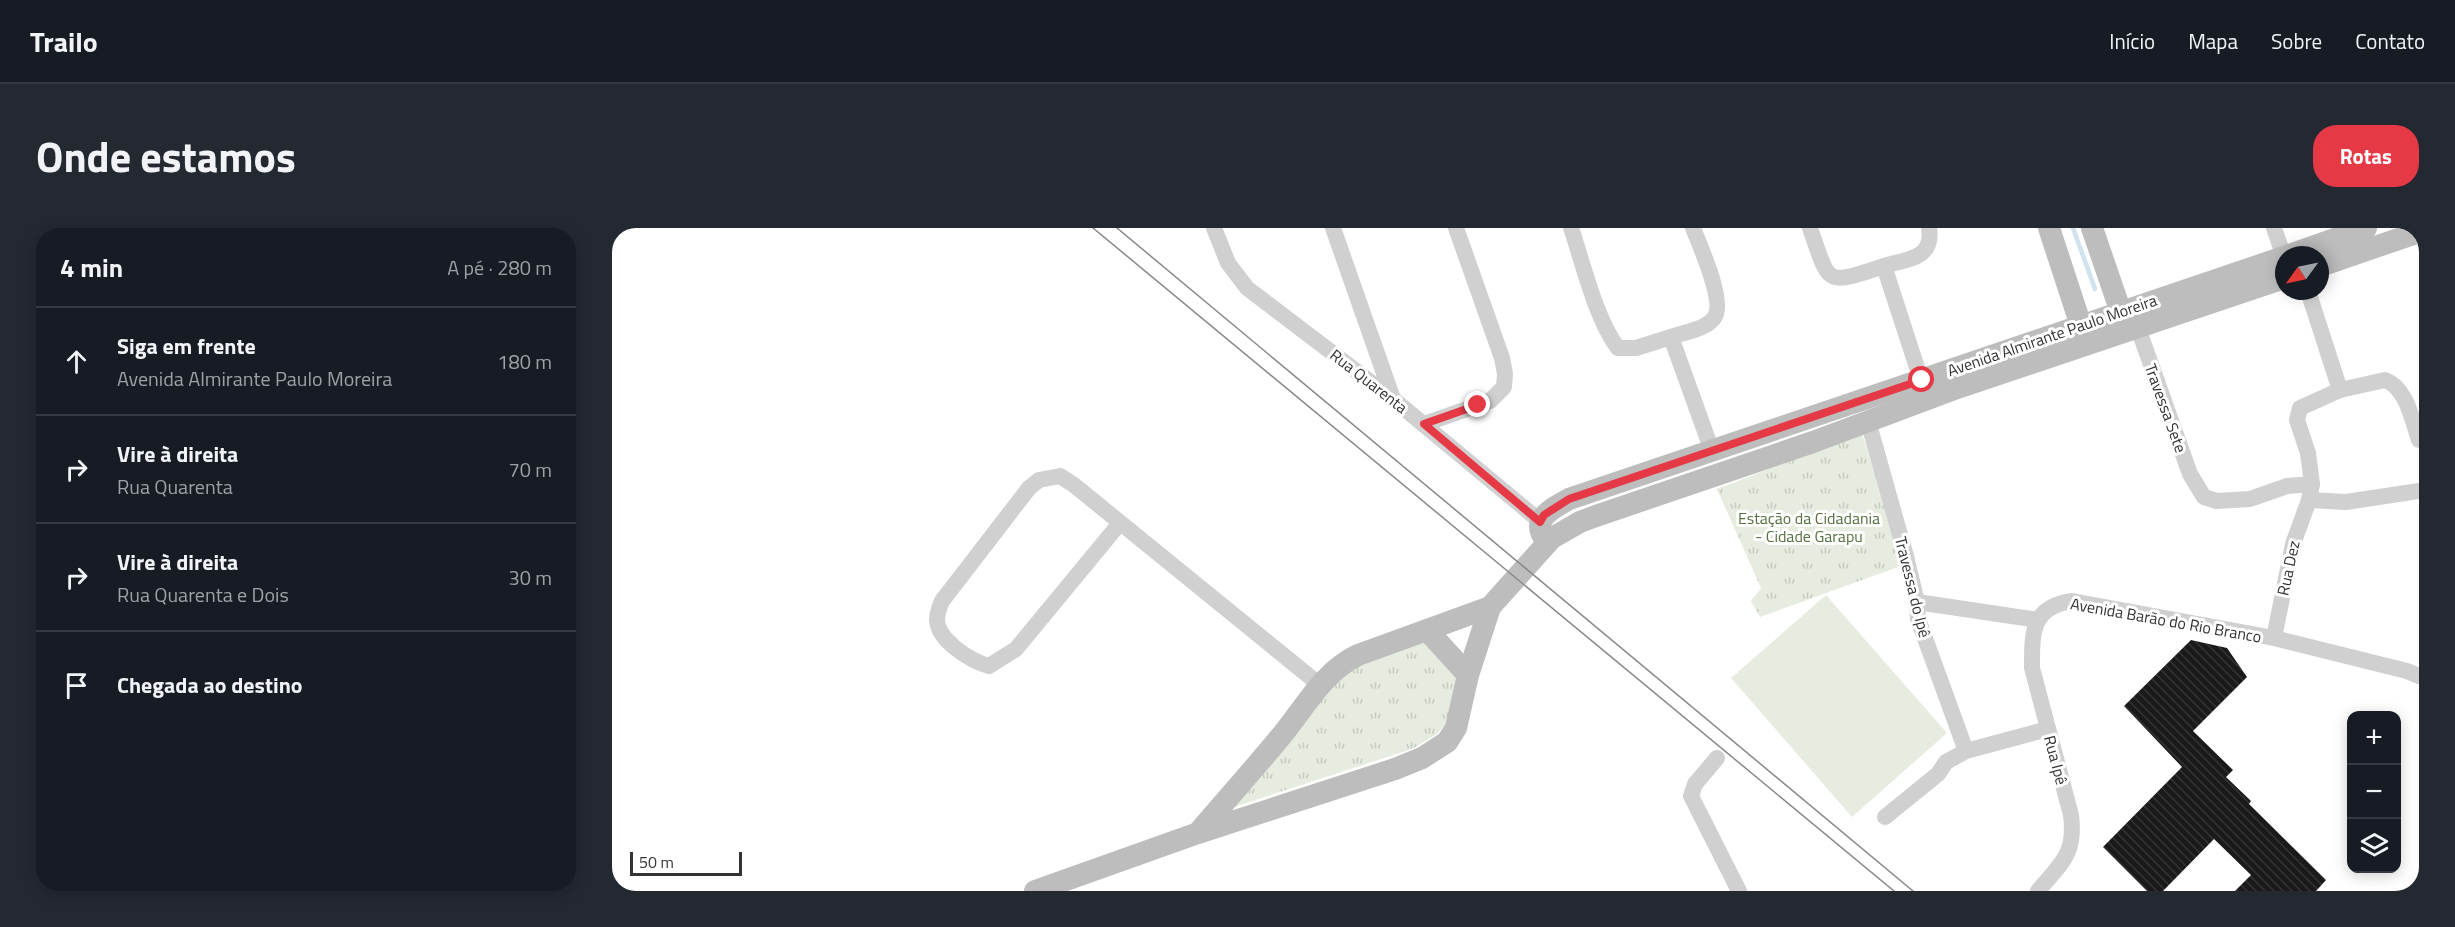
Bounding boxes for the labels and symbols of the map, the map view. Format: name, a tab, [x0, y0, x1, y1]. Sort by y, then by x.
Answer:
north arrow	[2275, 246, 2329, 300]
street label: Avenida Almirante Paulo Moreira	[1944, 288, 2160, 382]
street label: Rua Quarenta	[1325, 343, 1413, 419]
street label: Travessa Sete	[2139, 360, 2193, 456]
route start	[1908, 366, 1934, 392]
route end	[1464, 391, 1490, 417]
park label: Estação da Cidadania - Cidade Garapu	[1738, 506, 1880, 548]
street label: Travessa do Ipê	[1889, 534, 1937, 640]
street label: Rua Dez	[2270, 538, 2306, 598]
street label: Avenida Barão do Rio Branco	[2069, 591, 2263, 649]
street label: Rua Ipê	[2038, 733, 2074, 787]
scale bar	[630, 849, 742, 876]

